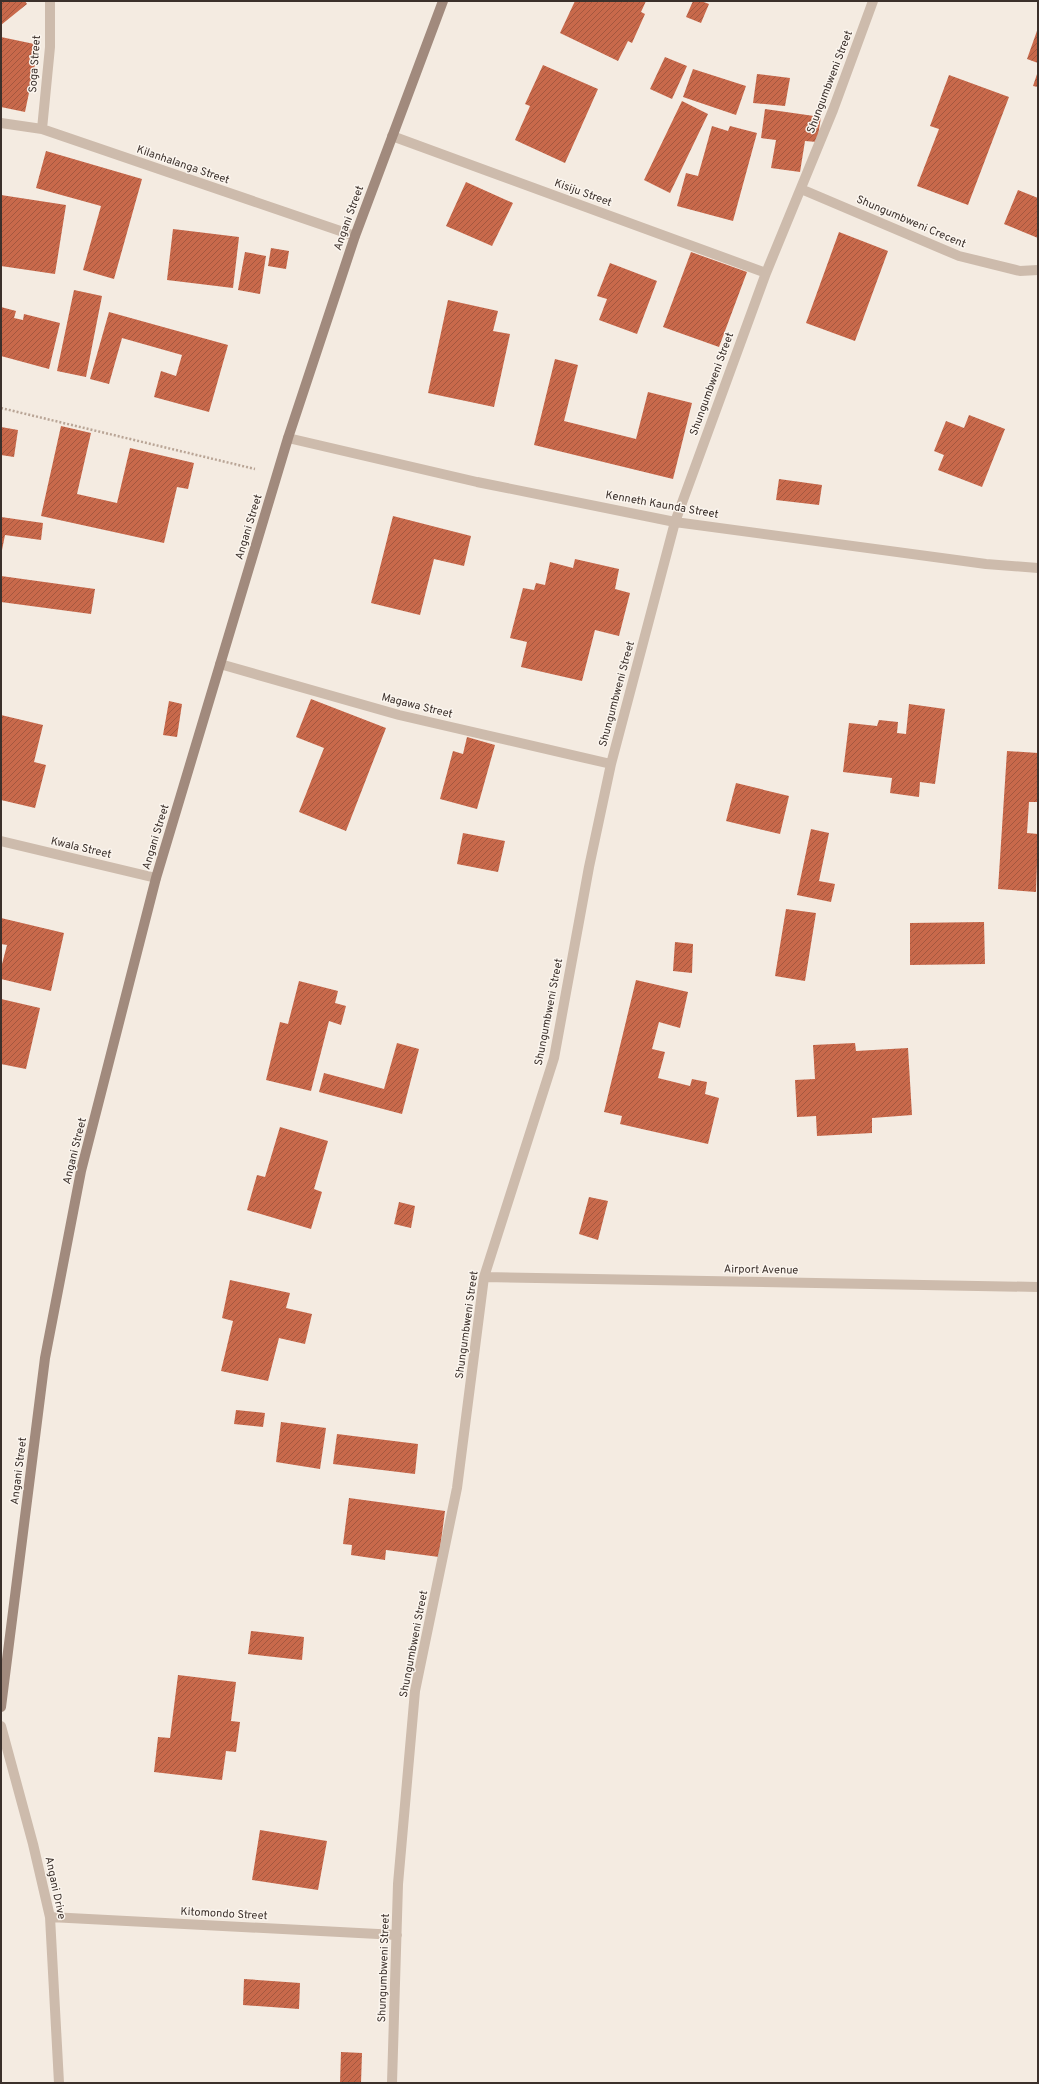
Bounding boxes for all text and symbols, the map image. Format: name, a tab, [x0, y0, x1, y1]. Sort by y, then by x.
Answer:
street label: Shungumbweni Street	[804, 29, 856, 135]
street label: Soga Street	[26, 35, 44, 93]
street label: Kilanhalanga Street	[135, 143, 231, 187]
street label: Kisiju Street	[552, 176, 614, 210]
street label: Angani Street	[331, 184, 367, 252]
street label: Shungumbweni Crecent	[854, 193, 968, 251]
street label: Shungumbweni Street	[687, 330, 737, 438]
street label: Kenneth Kaunda Street	[604, 488, 720, 522]
street label: Angani Street	[232, 492, 266, 562]
street label: Shungumbweni Street	[596, 640, 638, 748]
street label: Magawa Street	[380, 690, 454, 722]
street label: Angani Street	[139, 802, 173, 872]
street label: Kwala Street	[49, 834, 113, 862]
street label: Shungumbweni Street	[532, 957, 566, 1067]
street label: Angani Street	[60, 1116, 90, 1186]
street label: Airport Avenue	[724, 1262, 798, 1278]
street label: Shungumbweni Street	[452, 1270, 482, 1380]
street label: Angani Street	[8, 1436, 30, 1506]
street label: Shungumbweni Street	[397, 1589, 431, 1699]
street label: Angani Drive	[42, 1855, 68, 1921]
street label: Kitomondo Street	[180, 1905, 268, 1923]
street label: Shungumbweni Street	[375, 1913, 393, 2023]

